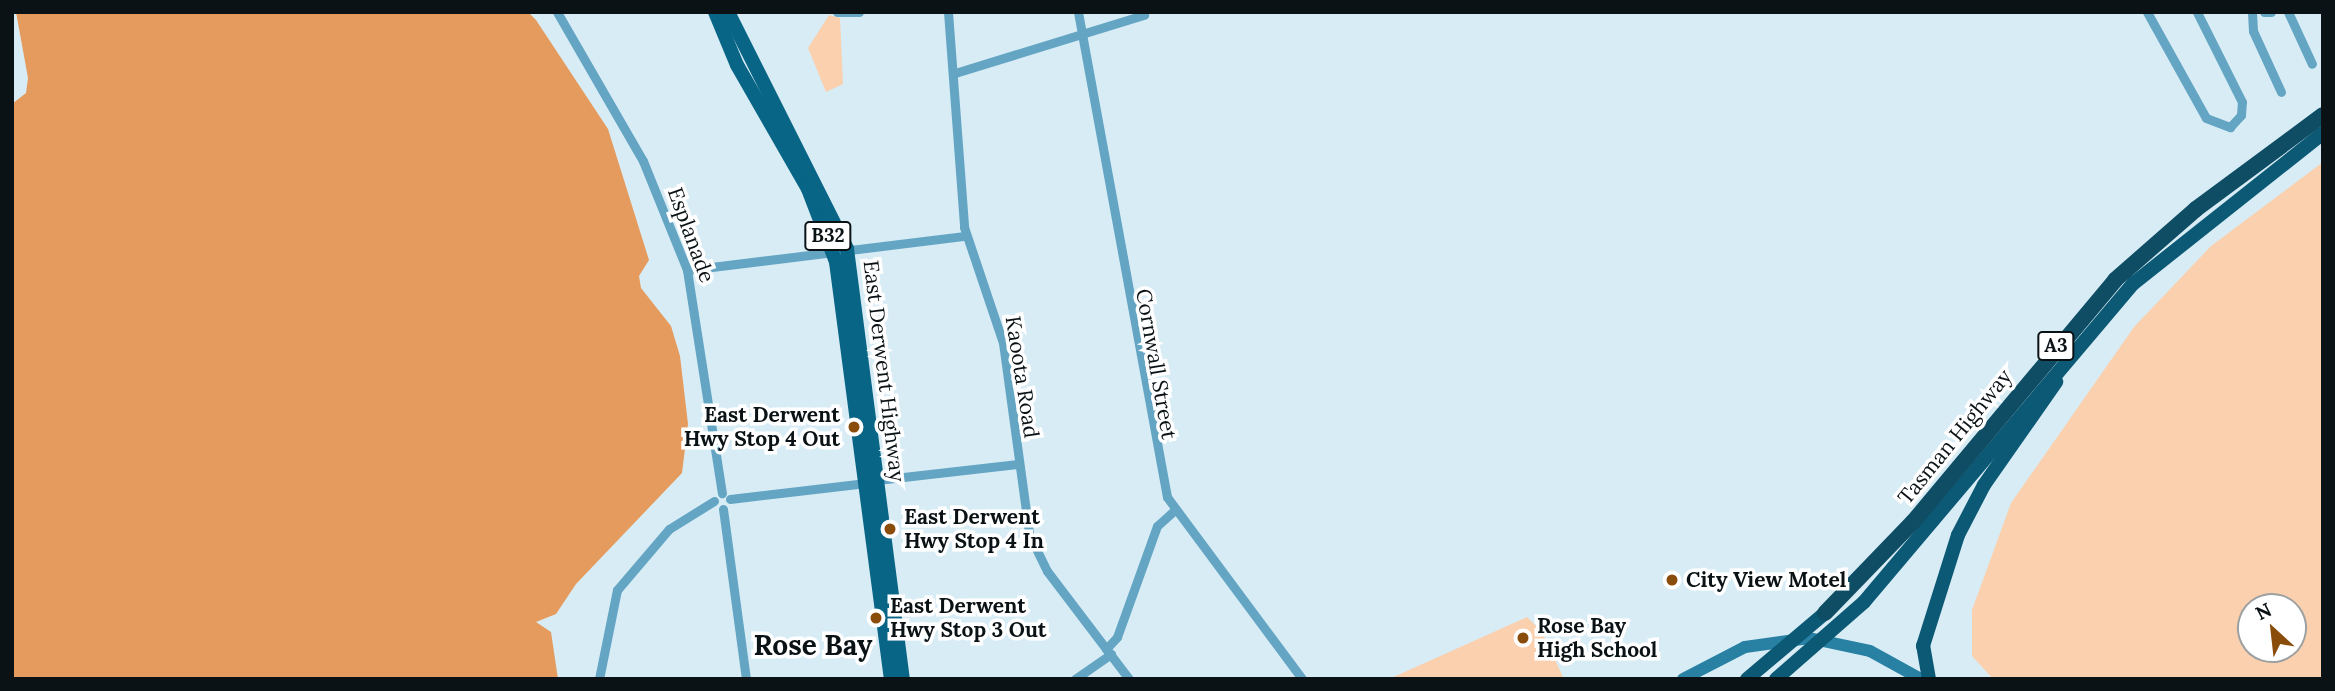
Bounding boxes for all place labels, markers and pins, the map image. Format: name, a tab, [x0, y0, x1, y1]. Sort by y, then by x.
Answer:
place label: East Derwent Hwy Stop 4 Out	[684, 402, 840, 452]
marker: East Derwent Hwy Stop 4 Out	[846, 419, 862, 435]
place label: East Derwent Hwy Stop 4 In	[904, 504, 1044, 554]
marker: East Derwent Hwy Stop 4 In	[882, 521, 898, 537]
place label: City View Motel	[1686, 567, 1846, 593]
marker: City View Motel	[1664, 572, 1680, 588]
place label: East Derwent Hwy Stop 3 Out	[890, 593, 1047, 643]
marker: East Derwent Hwy Stop 3 Out	[868, 610, 884, 626]
place label: Rose Bay High School	[1537, 613, 1657, 663]
marker: Rose Bay High School	[1515, 630, 1531, 646]

